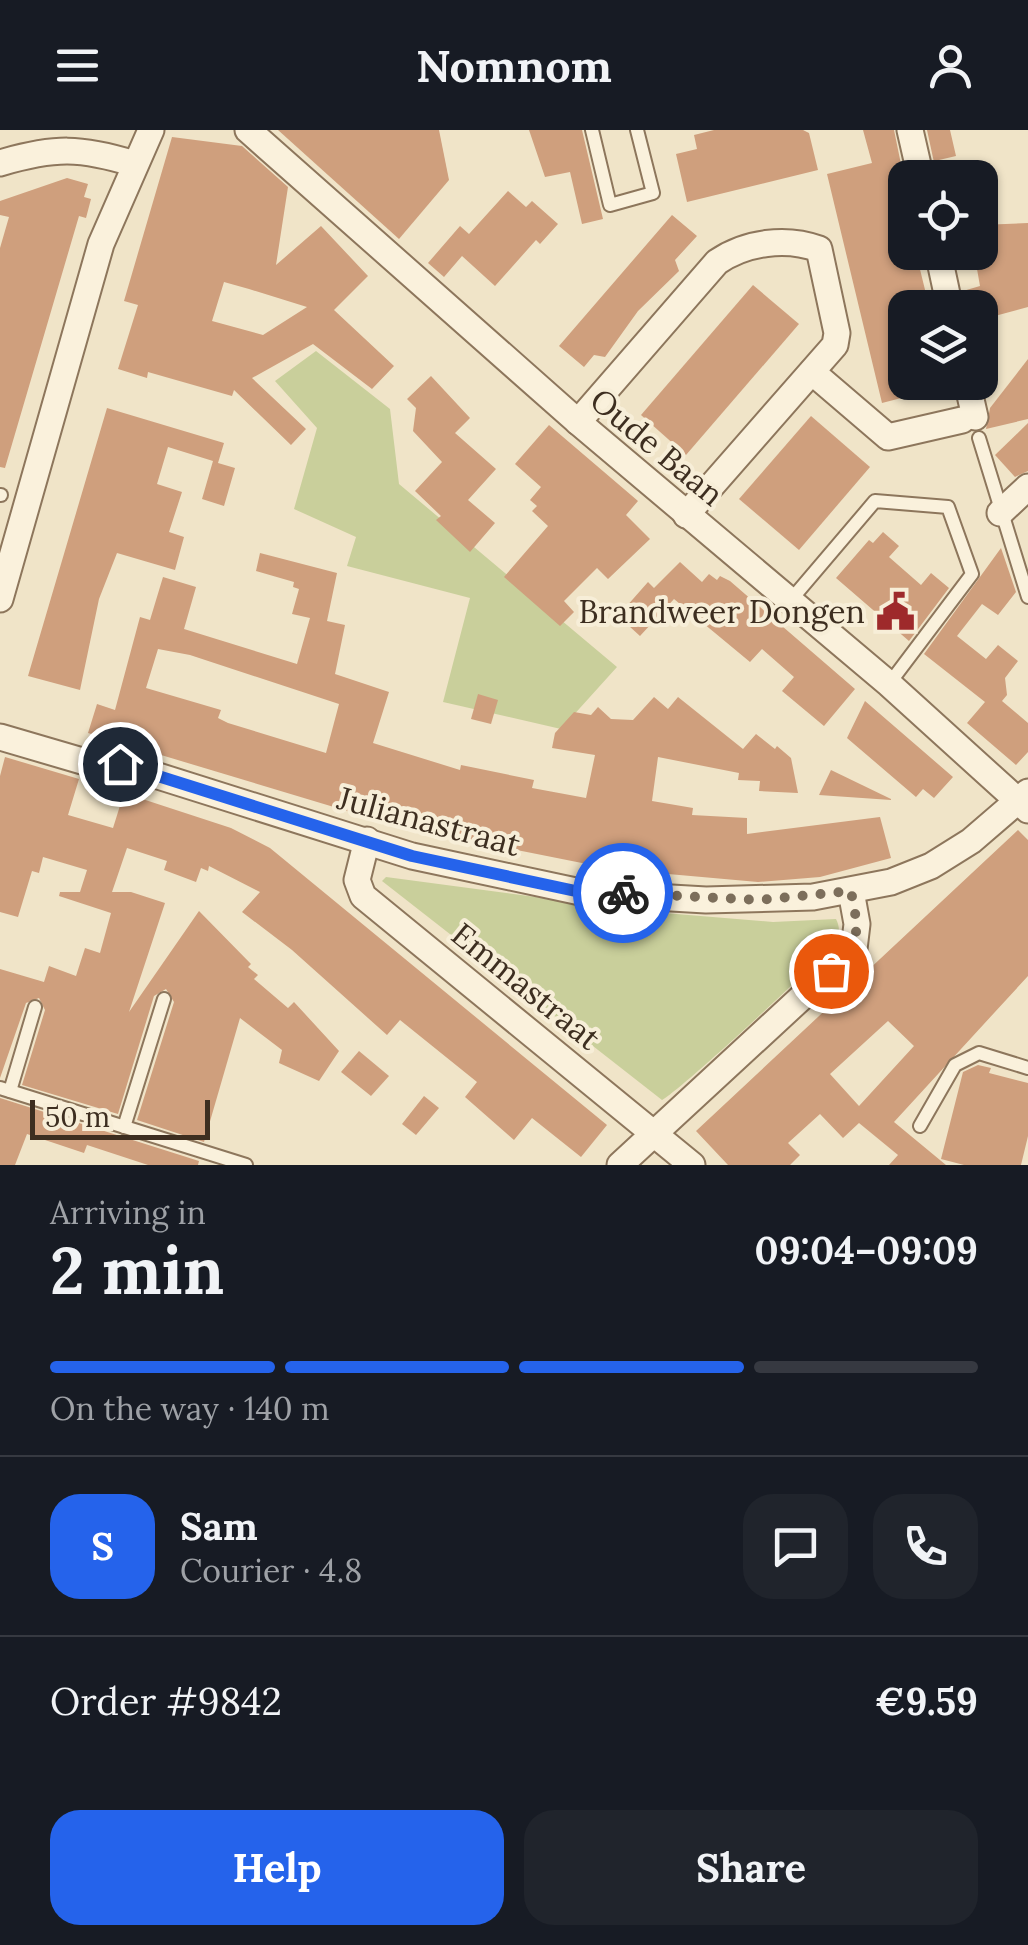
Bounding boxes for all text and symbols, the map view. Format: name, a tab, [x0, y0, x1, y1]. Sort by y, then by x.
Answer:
text: Nomnom	[416, 37, 612, 94]
icon: menu	[50, 38, 105, 93]
icon: person	[923, 38, 978, 93]
map controls	[888, 160, 998, 400]
button: locate	[888, 160, 998, 270]
button: layers	[888, 290, 998, 400]
street label: Oude Baan	[582, 379, 732, 515]
public building icon: Brandweer Dongen	[874, 590, 916, 632]
place label: Brandweer Dongen	[578, 591, 865, 632]
pin	[78, 722, 163, 807]
icon: home	[93, 737, 148, 792]
street label: Julianastraat	[332, 777, 525, 865]
courier	[573, 843, 673, 943]
icon: bike	[596, 866, 651, 921]
street label: Emmastraat	[443, 914, 609, 1059]
pin	[789, 929, 874, 1014]
icon: bag	[804, 944, 859, 999]
scale bar	[30, 1095, 210, 1140]
text: 50 m	[45, 1099, 110, 1135]
text: Arriving in	[50, 1192, 206, 1233]
text: 09:04–09:09	[754, 1226, 978, 1274]
text: 2 min	[50, 1229, 224, 1312]
text: On the way · 140 m	[50, 1388, 330, 1429]
button: chat	[743, 1494, 848, 1599]
button: phone	[873, 1494, 978, 1599]
text: Sam	[180, 1502, 258, 1550]
text: S	[91, 1522, 114, 1570]
text: Courier · 4.8	[180, 1550, 362, 1591]
text: Order #9842	[50, 1677, 282, 1725]
text: €9.59	[875, 1677, 978, 1725]
button: Help	[50, 1810, 504, 1925]
button: Share	[524, 1810, 978, 1925]

